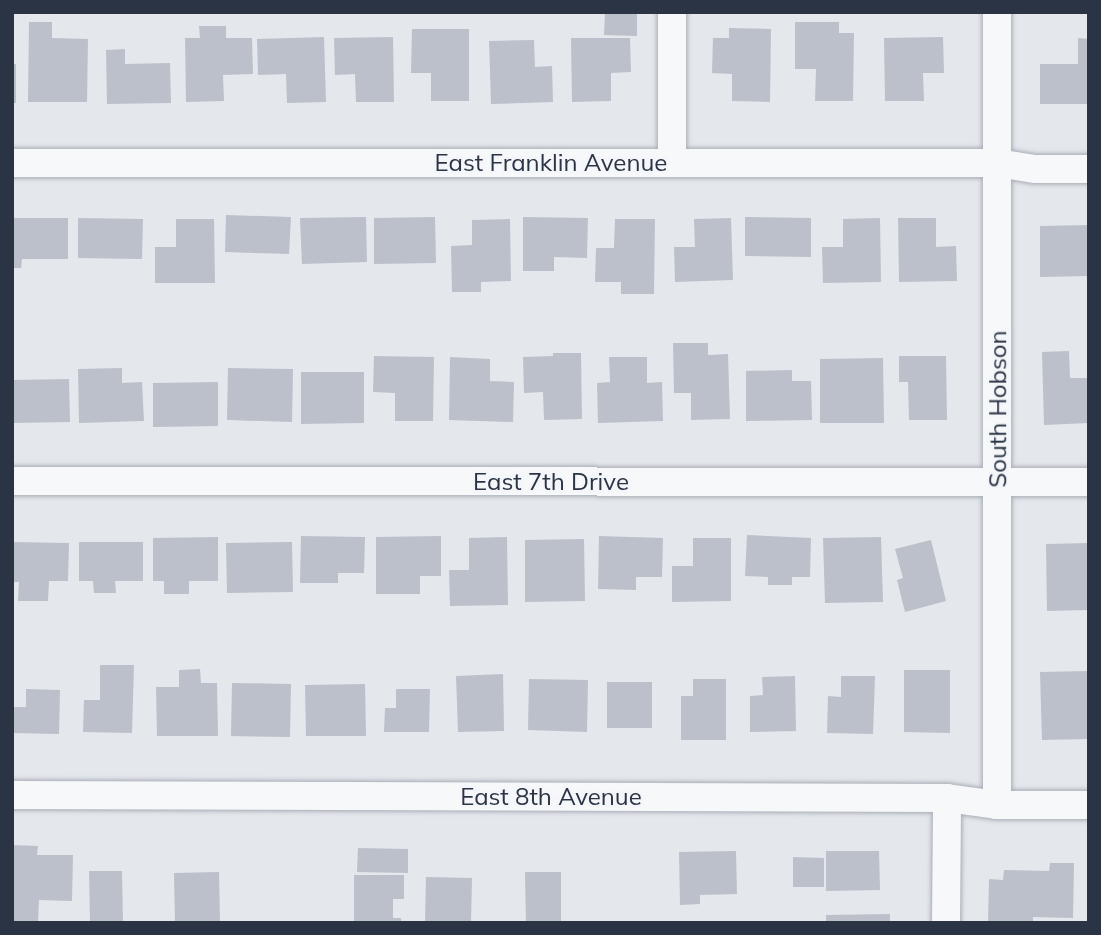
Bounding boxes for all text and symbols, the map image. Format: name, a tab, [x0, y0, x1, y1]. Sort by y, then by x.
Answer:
street label: East Franklin Avenue	[435, 149, 667, 177]
street label: South Hobson	[984, 330, 1012, 488]
street label: East 7th Drive	[473, 468, 629, 496]
street label: East 8th Avenue	[460, 783, 642, 811]

